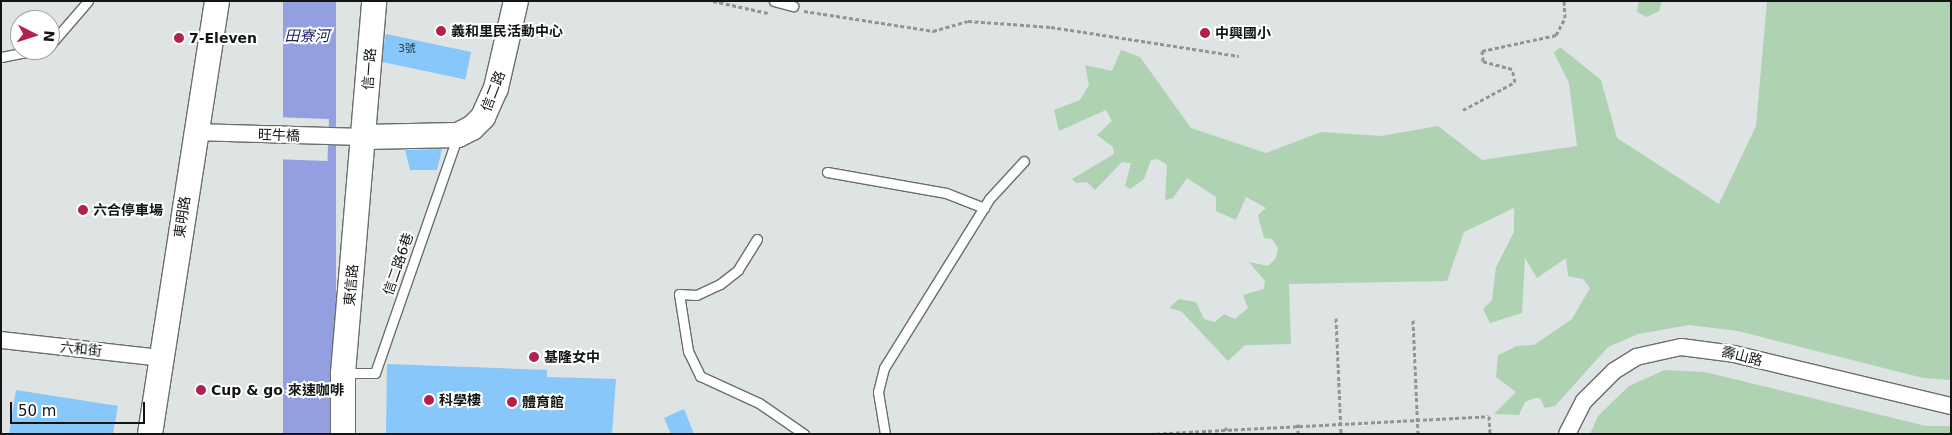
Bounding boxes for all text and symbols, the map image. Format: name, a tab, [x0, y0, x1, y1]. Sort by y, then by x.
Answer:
north arrow	[10, 10, 60, 60]
place label: 義和里民活動中心	[451, 23, 563, 39]
marker: 義和里民活動中心	[435, 25, 447, 37]
place label: 中興國小	[1215, 25, 1271, 41]
marker: 中興國小	[1199, 27, 1211, 39]
water label: 田寮河	[285, 28, 329, 46]
text: N	[40, 30, 57, 43]
place label: 7-Eleven	[189, 30, 257, 46]
marker: 7-Eleven	[173, 32, 185, 44]
house number: 3號	[398, 42, 416, 56]
street label: 信一路	[359, 47, 379, 91]
street label: 信二路	[478, 68, 508, 114]
street label: 旺牛橋	[258, 126, 300, 144]
street label: 東明路	[171, 195, 193, 239]
place label: 六合停車場	[93, 202, 163, 218]
marker: 六合停車場	[77, 204, 89, 216]
street label: 信二路6巷	[379, 231, 417, 297]
street label: 東信路	[341, 263, 361, 307]
street label: 六和街	[59, 338, 103, 360]
street label: 壽山路	[1720, 343, 1764, 369]
place label: 基隆女中	[544, 349, 600, 365]
marker: 基隆女中	[528, 351, 540, 363]
place label: Cup & go 來速咖啡	[211, 382, 344, 398]
marker: Cup & go 來速咖啡	[195, 384, 207, 396]
scale bar	[12, 392, 148, 424]
place label: 科學樓	[439, 392, 481, 408]
marker: 科學樓	[423, 394, 435, 406]
place label: 體育館	[522, 394, 564, 410]
marker: 體育館	[506, 396, 518, 408]
text: 50 m	[18, 402, 56, 420]

